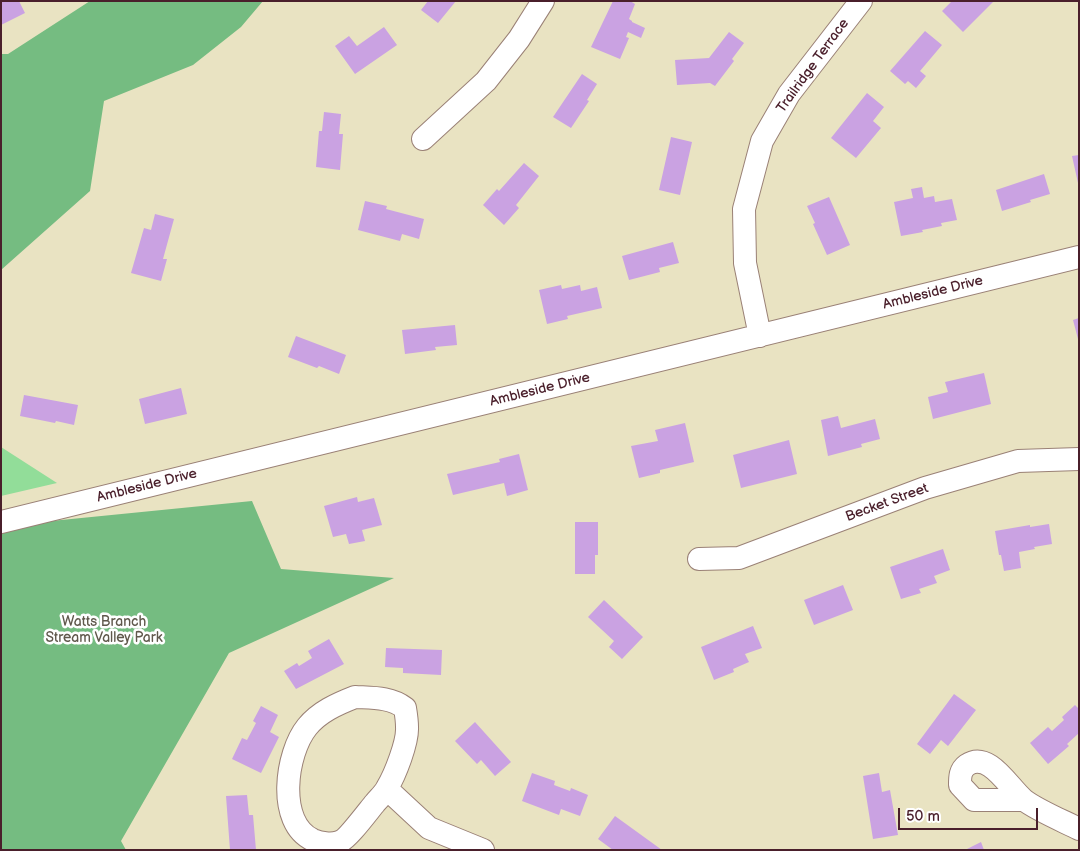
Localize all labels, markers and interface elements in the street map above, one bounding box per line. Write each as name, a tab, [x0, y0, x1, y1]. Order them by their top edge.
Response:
street label: Trailridge Terrace	[773, 16, 853, 116]
street label: Ambleside Drive	[881, 272, 985, 314]
street label: Ambleside Drive	[488, 369, 592, 411]
street label: Ambleside Drive	[95, 465, 199, 507]
street label: Becket Street	[843, 480, 931, 526]
park label: Watts Branch Stream Valley Park	[45, 614, 163, 646]
scale bar	[900, 798, 1040, 830]
text: 50 m	[906, 807, 940, 826]

